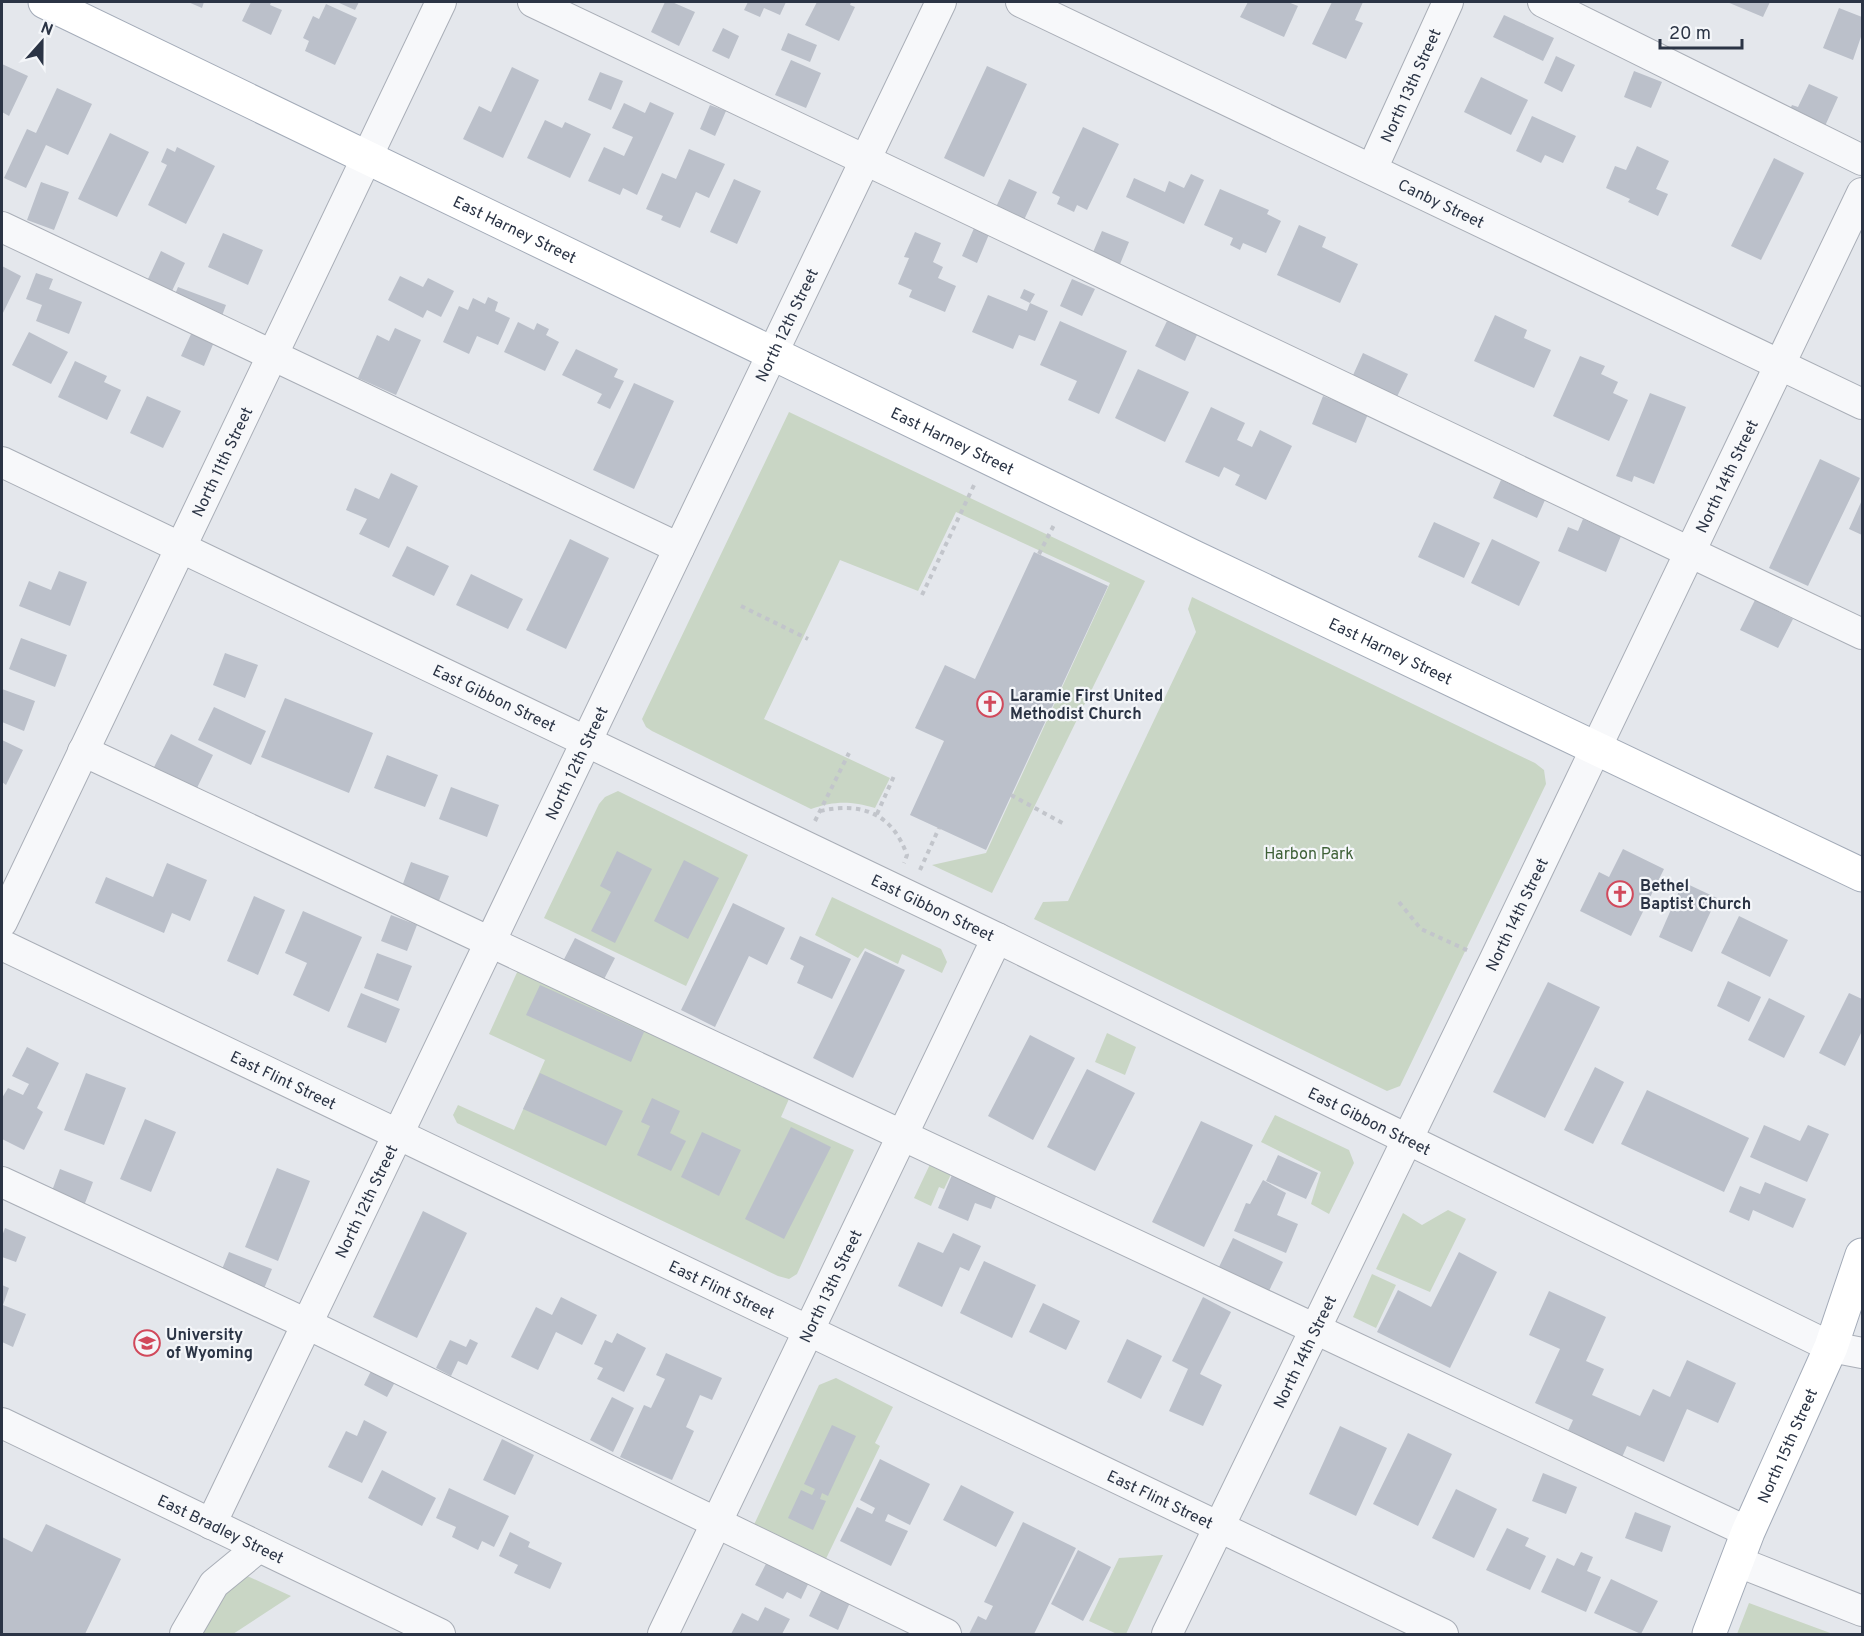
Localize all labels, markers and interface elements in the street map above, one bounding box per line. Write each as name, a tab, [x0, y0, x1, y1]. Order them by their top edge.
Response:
north arrow	[12, 12, 72, 72]
scale bar	[1660, 12, 1742, 50]
text: N	[38, 18, 56, 41]
text: 20 m	[1669, 23, 1711, 46]
street label: North 13th Street	[1377, 26, 1447, 146]
street label: Canby Street	[1394, 176, 1487, 234]
street label: East Harney Street	[449, 193, 579, 269]
street label: North 12th Street	[752, 266, 824, 386]
street label: North 11th Street	[189, 404, 258, 521]
street label: East Harney Street	[887, 404, 1017, 480]
street label: North 14th Street	[1692, 417, 1764, 537]
street label: East Harney Street	[1325, 615, 1455, 690]
street label: East Gibbon Street	[429, 661, 559, 737]
place label: Laramie First United Methodist Church	[1010, 687, 1163, 725]
church icon: Laramie First United Methodist Church	[975, 689, 1005, 719]
street label: North 12th Street	[542, 704, 614, 824]
park label: Harbon Park	[1264, 845, 1354, 865]
street label: North 14th Street	[1482, 855, 1554, 975]
street label: East Gibbon Street	[867, 871, 997, 947]
place label: Bethel Baptist Church	[1640, 877, 1751, 915]
church icon: Bethel Baptist Church	[1605, 879, 1635, 909]
street label: East Flint Street	[226, 1048, 339, 1115]
street label: East Gibbon Street	[1304, 1084, 1433, 1161]
street label: North 12th Street	[332, 1142, 403, 1262]
street label: North 13th Street	[796, 1227, 867, 1347]
street label: East Flint Street	[665, 1257, 777, 1325]
street label: North 14th Street	[1270, 1293, 1342, 1412]
place label: University of Wyoming	[166, 1326, 253, 1364]
school or university icon: University of Wyoming	[132, 1328, 162, 1358]
street label: North 15th Street	[1754, 1386, 1823, 1507]
street label: East Flint Street	[1103, 1467, 1216, 1535]
street label: East Bradley Street	[154, 1491, 287, 1569]

